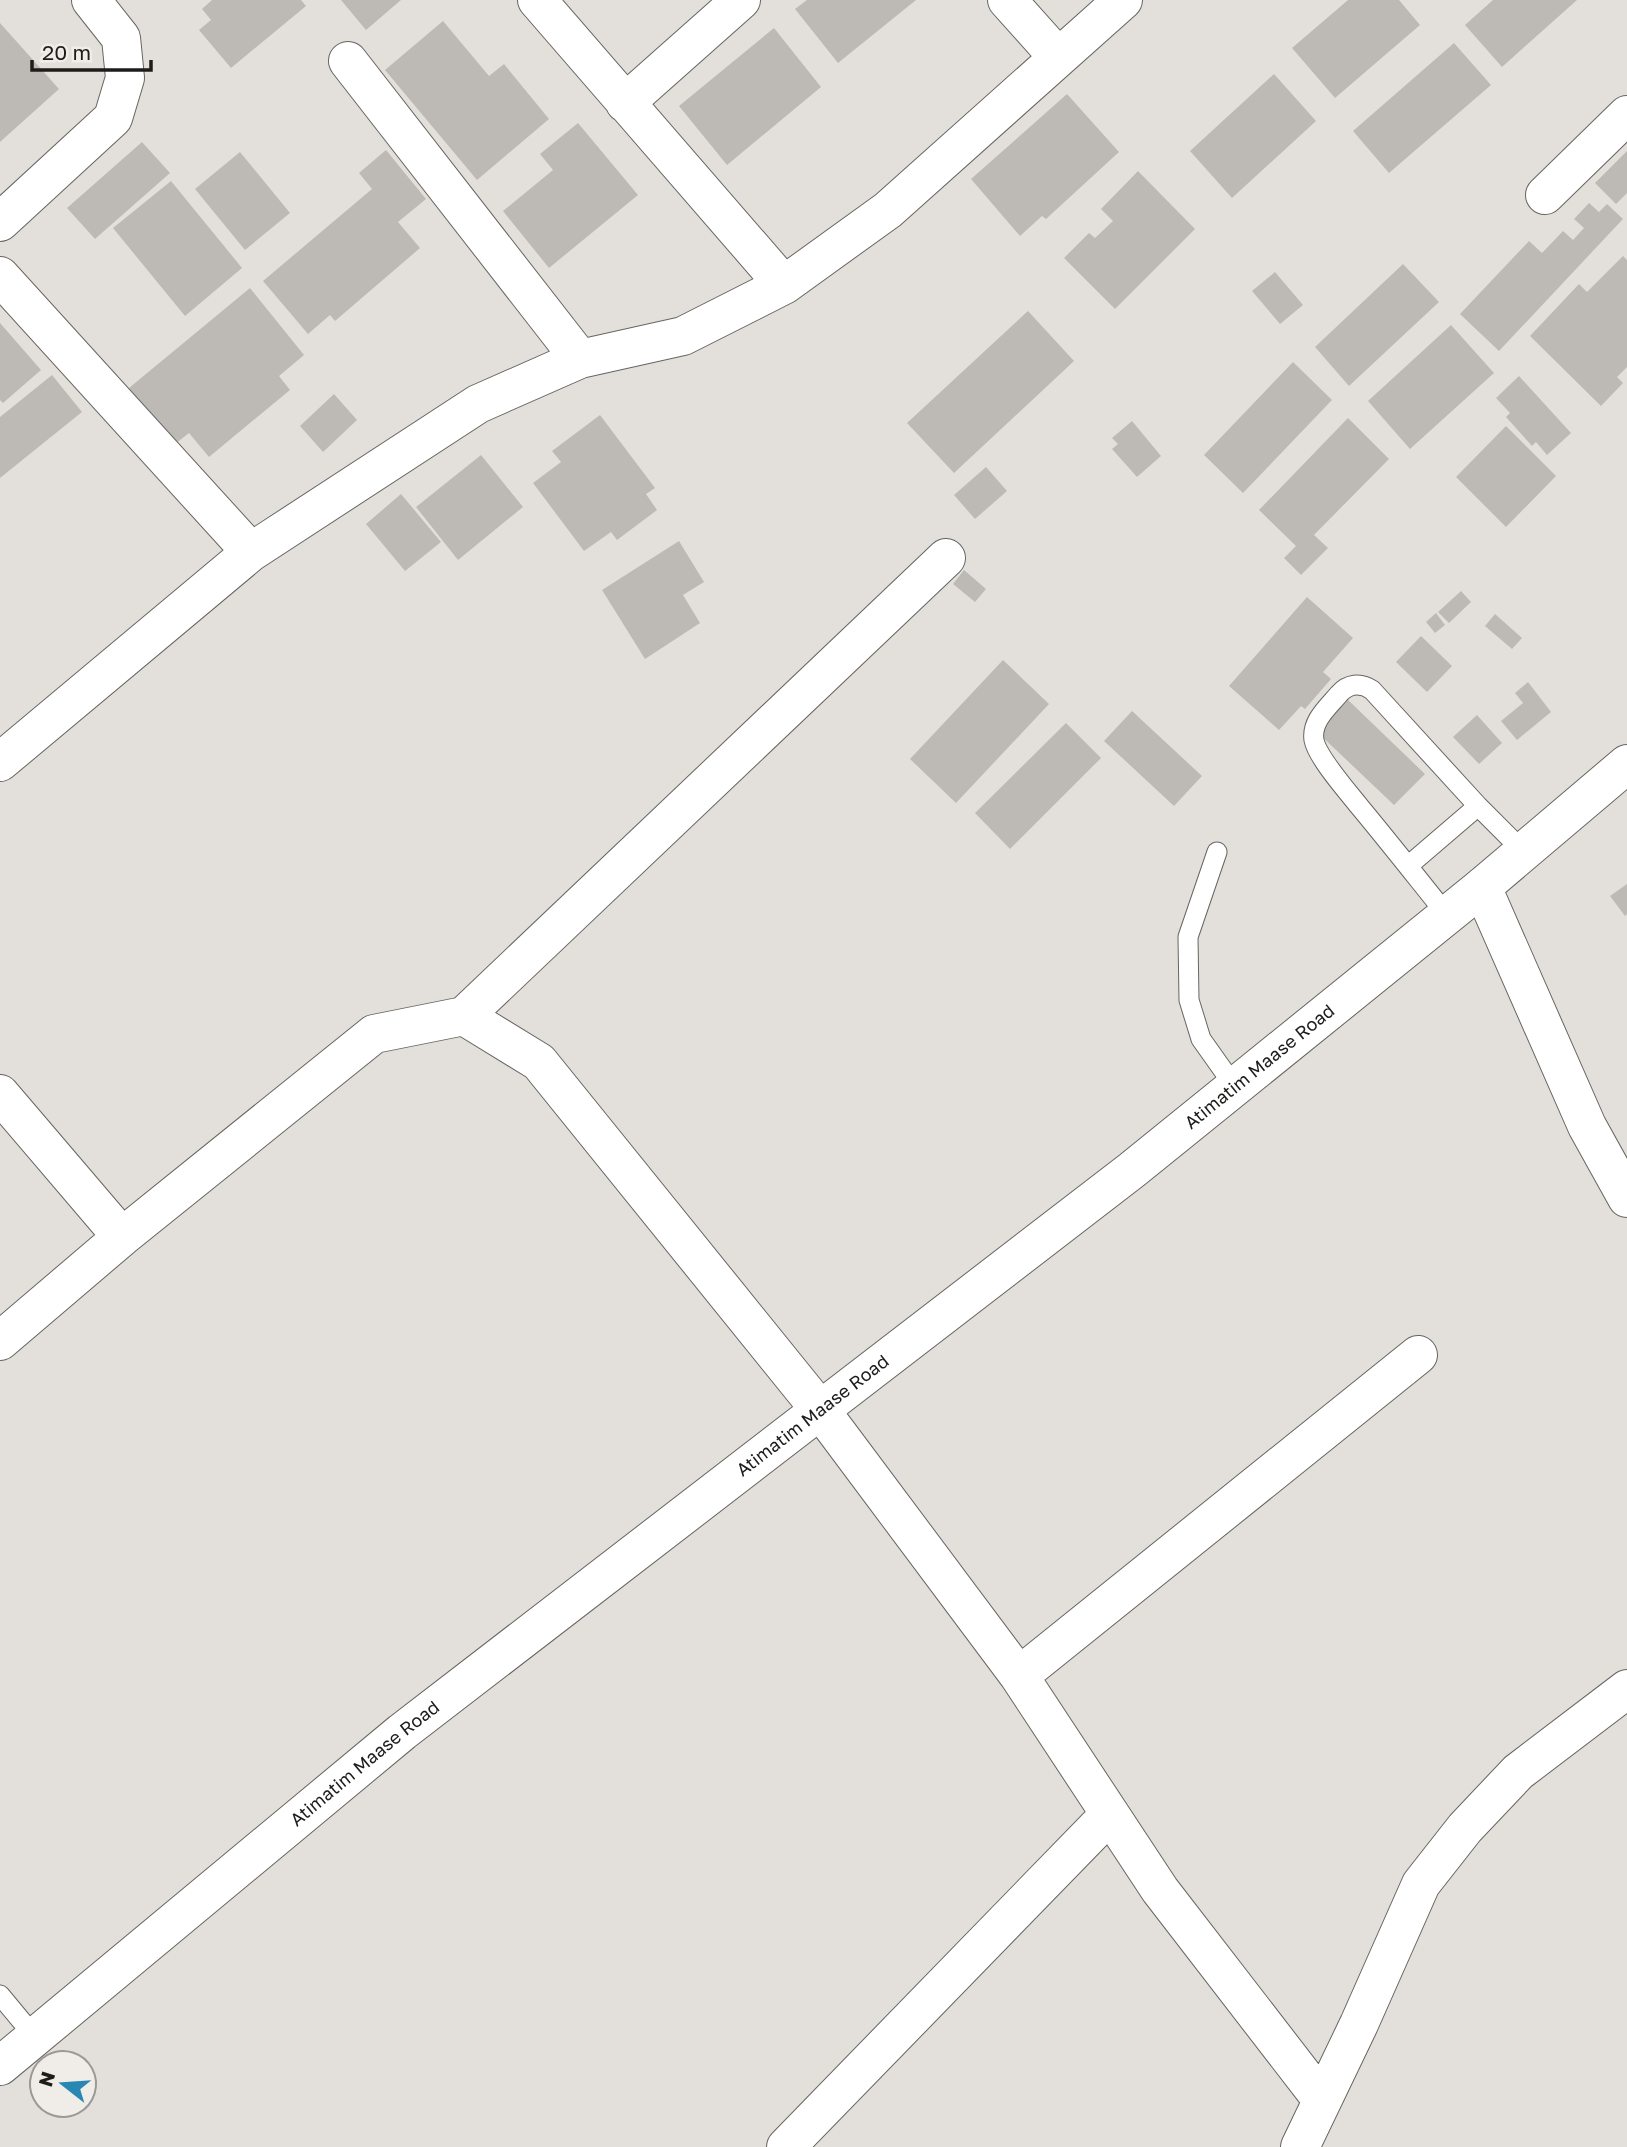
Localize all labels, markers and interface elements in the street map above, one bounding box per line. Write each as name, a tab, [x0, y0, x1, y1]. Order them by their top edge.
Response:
scale bar	[32, 28, 150, 72]
text: 20 m	[42, 39, 91, 65]
street label: Atimatim Maase Road	[1180, 999, 1338, 1133]
street label: Atimatim Maase Road	[732, 1349, 893, 1481]
street label: Atimatim Maase Road	[285, 1695, 443, 1830]
north arrow	[28, 2049, 98, 2119]
text: N	[33, 2069, 59, 2089]

